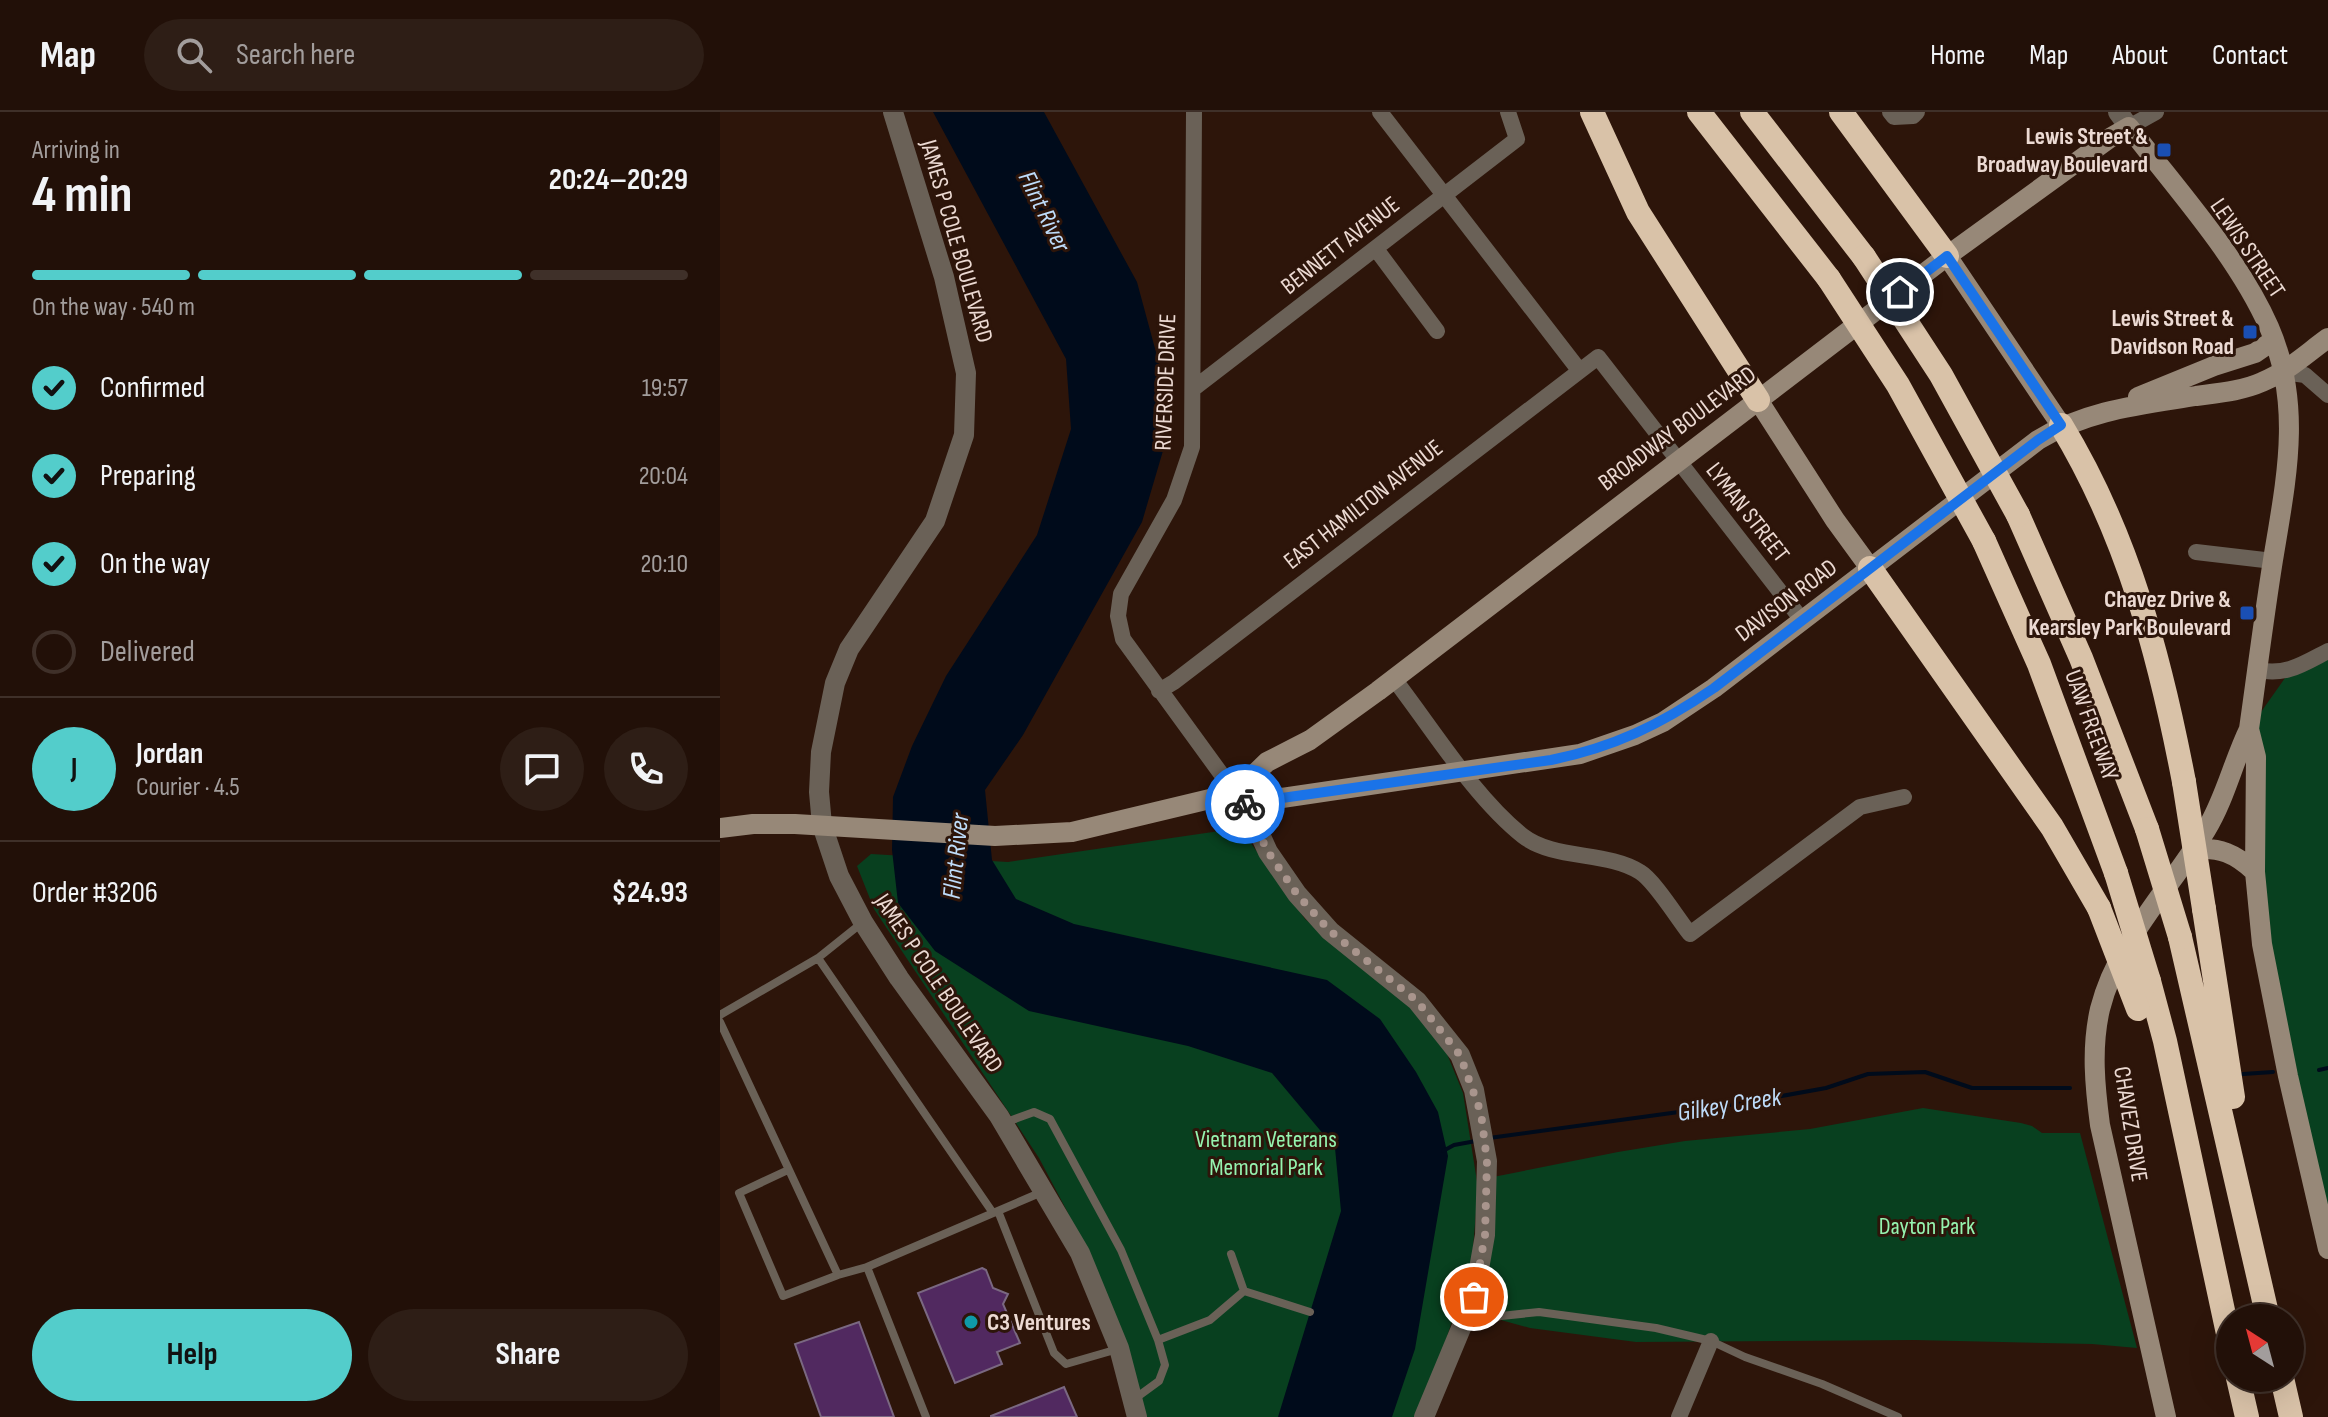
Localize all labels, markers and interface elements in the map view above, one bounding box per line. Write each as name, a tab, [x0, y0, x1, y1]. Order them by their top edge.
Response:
search box	[144, 19, 704, 91]
text: Map	[40, 33, 96, 78]
icon: search	[172, 33, 216, 77]
text: Search here	[236, 37, 355, 73]
text: Home	[1930, 39, 1985, 72]
text: Map	[2029, 39, 2068, 72]
text: About	[2112, 39, 2168, 72]
text: Contact	[2212, 39, 2288, 72]
place label: Lewis Street & Broadway Boulevard	[1977, 122, 2148, 179]
text: Arriving in	[32, 135, 120, 166]
street label: JAMES P COLE BOULEVARD	[913, 135, 999, 346]
marker: Lewis Street & Broadway Boulevard	[2155, 141, 2173, 159]
text: 20:24–20:29	[549, 162, 688, 198]
text: 4 min	[32, 164, 132, 227]
water label: Flint River	[1011, 166, 1077, 259]
street label: BENNETT AVENUE	[1275, 190, 1405, 301]
street label: LEWIS STREET	[2204, 193, 2292, 304]
pin	[1866, 258, 1934, 326]
icon: home	[1878, 270, 1922, 314]
text: On the way · 540 m	[32, 292, 195, 323]
place label: Lewis Street & Davidson Road	[2110, 304, 2234, 361]
street label: RIVERSIDE DRIVE	[1149, 313, 1182, 451]
marker: Lewis Street & Davidson Road	[2241, 323, 2259, 341]
street label: BROADWAY BOULEVARD	[1593, 360, 1762, 497]
icon: check	[32, 366, 76, 410]
text: Confirmed	[100, 370, 205, 406]
text: 19:57	[642, 373, 688, 404]
street label: EAST HAMILTON AVENUE	[1278, 433, 1449, 576]
icon: check	[32, 454, 76, 498]
street label: LYMAN STREET	[1700, 457, 1796, 568]
text: Preparing	[100, 458, 196, 494]
text: 20:04	[639, 461, 688, 492]
icon: check	[32, 542, 76, 586]
text: On the way	[100, 546, 210, 582]
text: 20:10	[640, 549, 688, 580]
street label: DAVISON ROAD	[1730, 553, 1843, 648]
place label: Chavez Drive & Kearsley Park Boulevard	[2028, 585, 2231, 642]
marker: Chavez Drive & Kearsley Park Boulevard	[2238, 604, 2256, 622]
text: Delivered	[100, 634, 195, 670]
street label: UAW FREEWAY	[2058, 666, 2125, 784]
button: chat	[500, 727, 584, 811]
button: phone	[604, 727, 688, 811]
text: Jordan	[136, 736, 203, 772]
text: J	[71, 751, 77, 787]
courier	[1205, 764, 1285, 844]
text: Courier · 4.5	[136, 772, 240, 803]
icon: bike	[1223, 782, 1267, 826]
water label: Flint River	[937, 810, 977, 901]
text: Order #3206	[32, 875, 158, 911]
text: $24.93	[612, 875, 688, 911]
street label: JAMES P COLE BOULEVARD	[867, 887, 1009, 1078]
street label: CHAVEZ DRIVE	[2107, 1064, 2154, 1184]
water label: Gilkey Creek	[1675, 1082, 1785, 1129]
park label: Vietnam Veterans Memorial Park	[1195, 1125, 1337, 1182]
park label: Dayton Park	[1879, 1212, 1975, 1241]
pin	[1440, 1263, 1508, 1331]
icon: bag	[1452, 1275, 1496, 1319]
north arrow	[2216, 1304, 2304, 1392]
map controls	[2216, 1304, 2304, 1392]
place label: C3 Ventures	[987, 1308, 1091, 1337]
button: Help	[32, 1309, 352, 1401]
button: Share	[368, 1309, 688, 1401]
marker: C3 Ventures	[962, 1313, 980, 1331]

